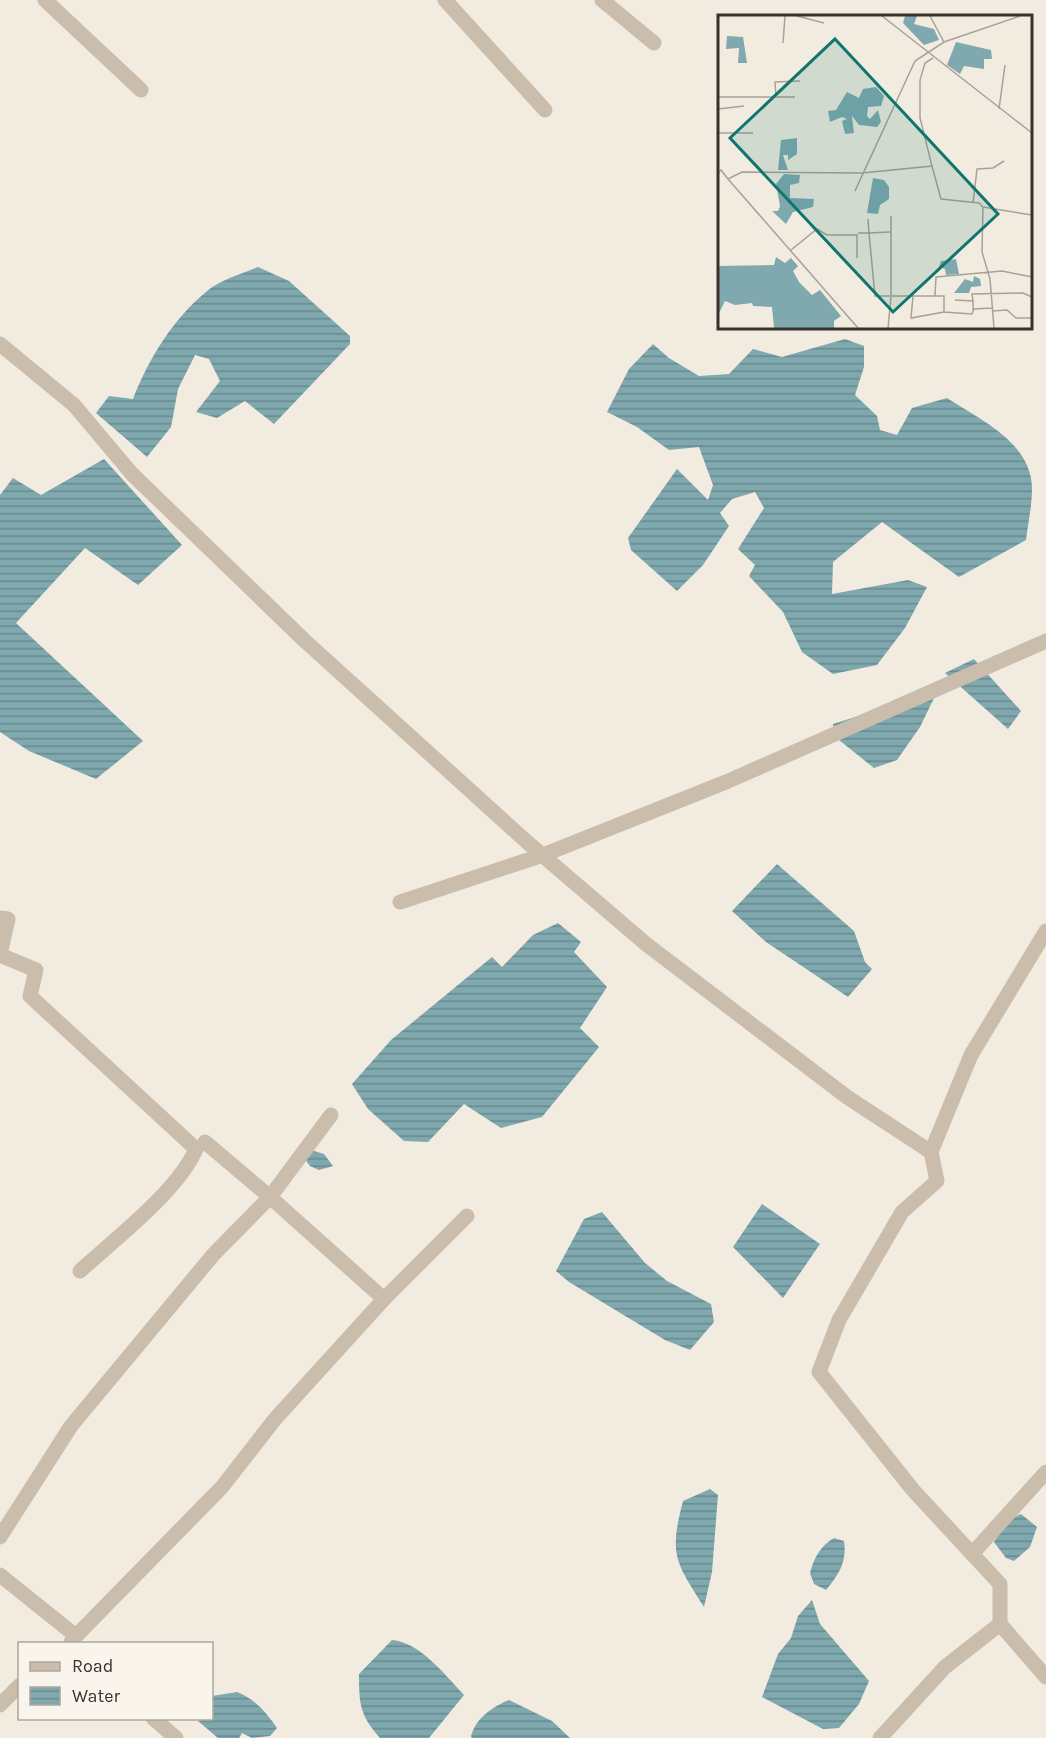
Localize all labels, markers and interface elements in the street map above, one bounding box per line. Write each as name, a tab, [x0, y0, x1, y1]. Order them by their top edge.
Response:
inset map	[718, 15, 1031, 328]
legend	[18, 1642, 213, 1720]
text: Road	[72, 1655, 113, 1677]
text: Water	[72, 1685, 120, 1707]

